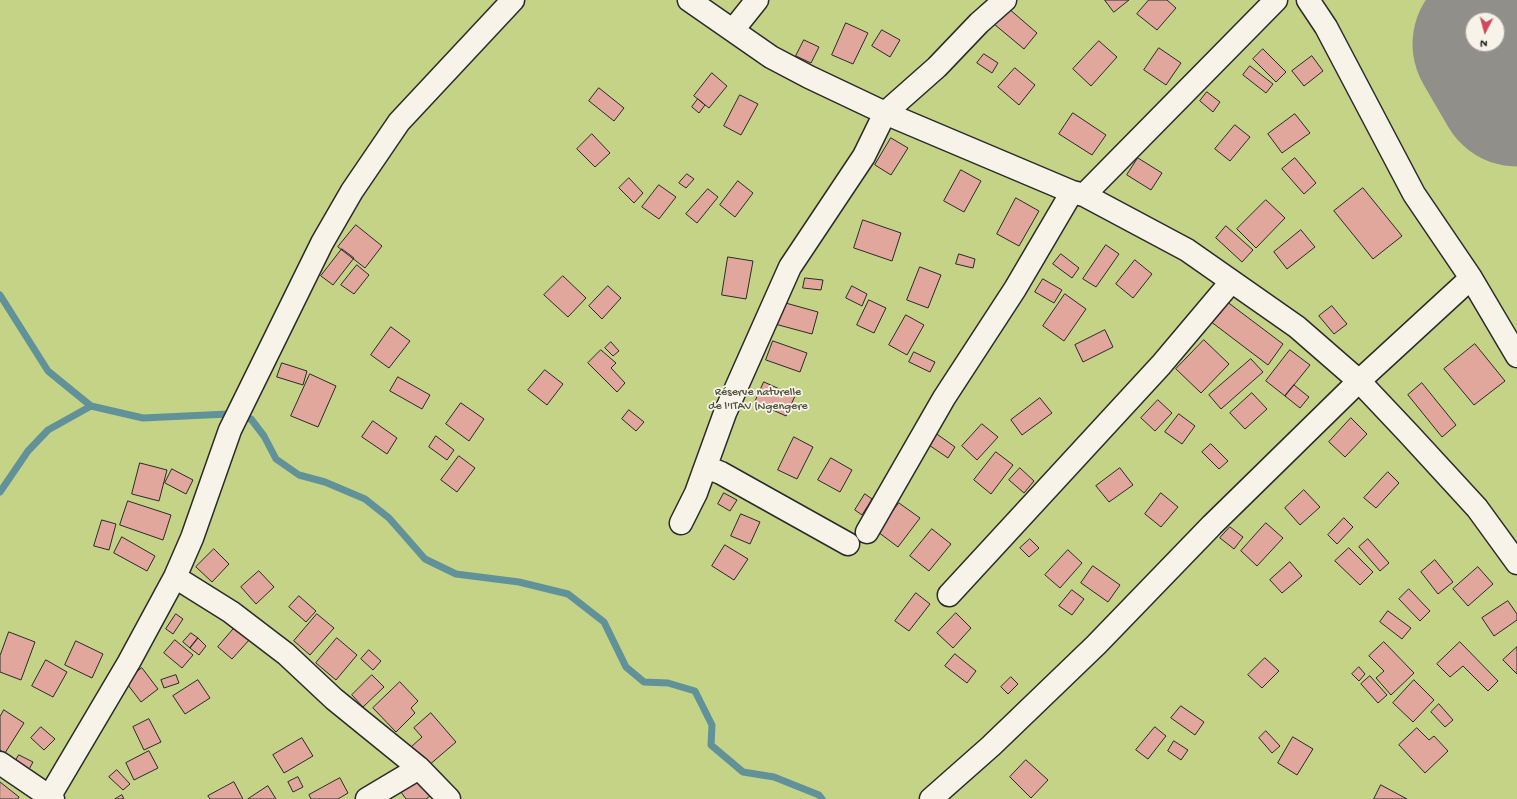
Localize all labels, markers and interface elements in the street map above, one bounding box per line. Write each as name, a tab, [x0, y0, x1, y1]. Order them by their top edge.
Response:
north arrow	[1465, 12, 1505, 52]
text: N	[1480, 37, 1488, 49]
park label: Réserve naturelle de l'ITAV (Ngengere	[708, 386, 808, 414]

